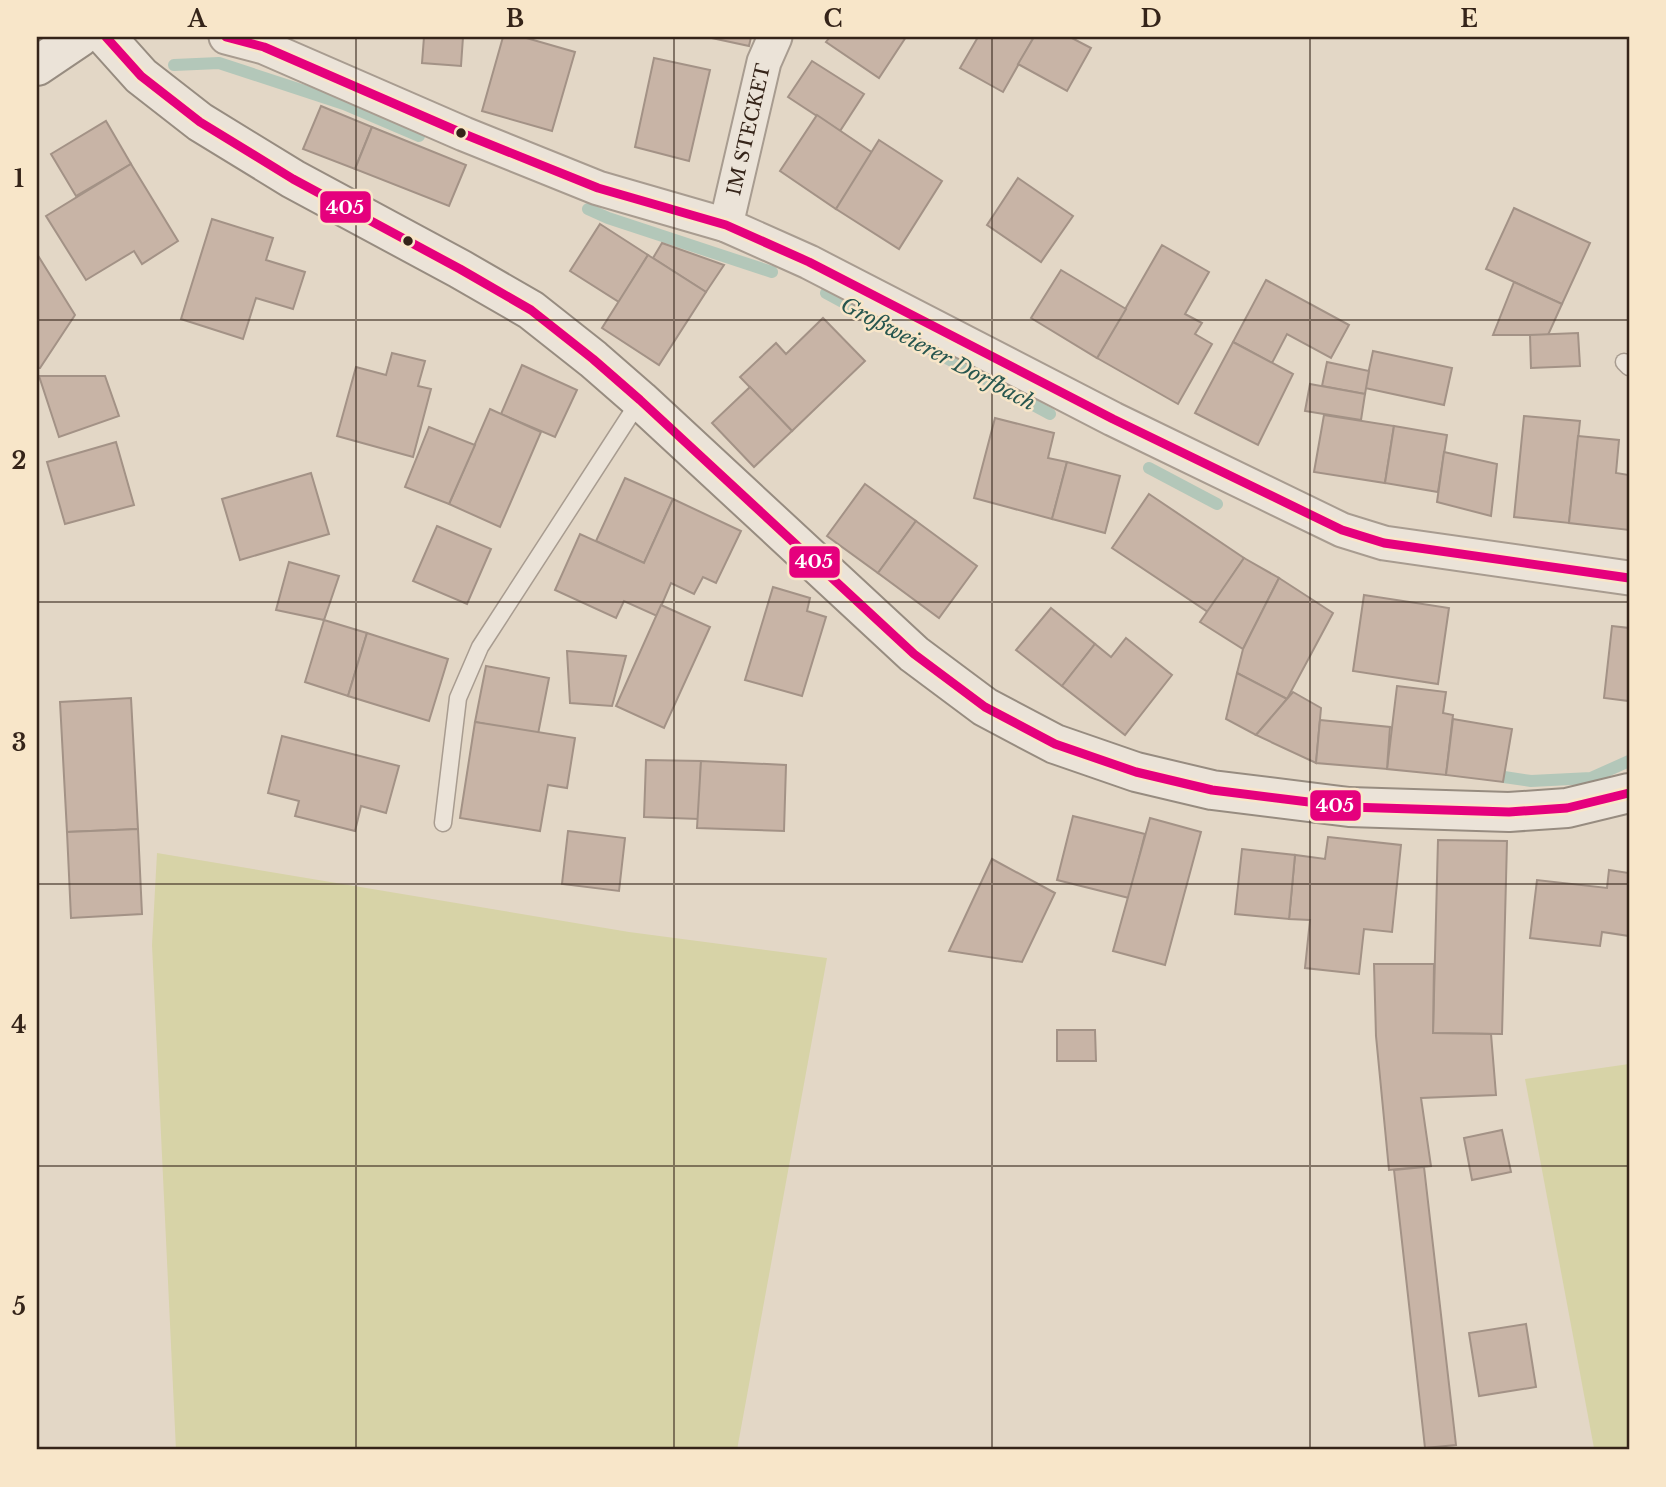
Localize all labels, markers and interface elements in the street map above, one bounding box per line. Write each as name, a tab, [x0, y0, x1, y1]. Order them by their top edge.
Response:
text: A	[187, 5, 208, 33]
text: B	[506, 5, 524, 33]
text: C	[824, 5, 842, 33]
text: D	[1140, 5, 1162, 33]
text: E	[1460, 5, 1478, 33]
street label: IM STECKET	[722, 62, 775, 198]
unlabelled marker	[454, 126, 468, 140]
text: 1	[14, 165, 24, 193]
line badge: 405	[319, 190, 372, 224]
text: 405	[326, 196, 364, 219]
unlabelled marker	[401, 234, 415, 248]
water label: Großweierer Dorfbach	[836, 292, 1040, 416]
text: 2	[12, 447, 26, 475]
line badge: 405	[788, 545, 841, 579]
text: 405	[795, 550, 833, 573]
text: 3	[12, 729, 26, 757]
line badge: 405	[1309, 789, 1362, 822]
text: 405	[1316, 794, 1354, 817]
text: 4	[11, 1011, 27, 1039]
text: 5	[12, 1293, 26, 1321]

